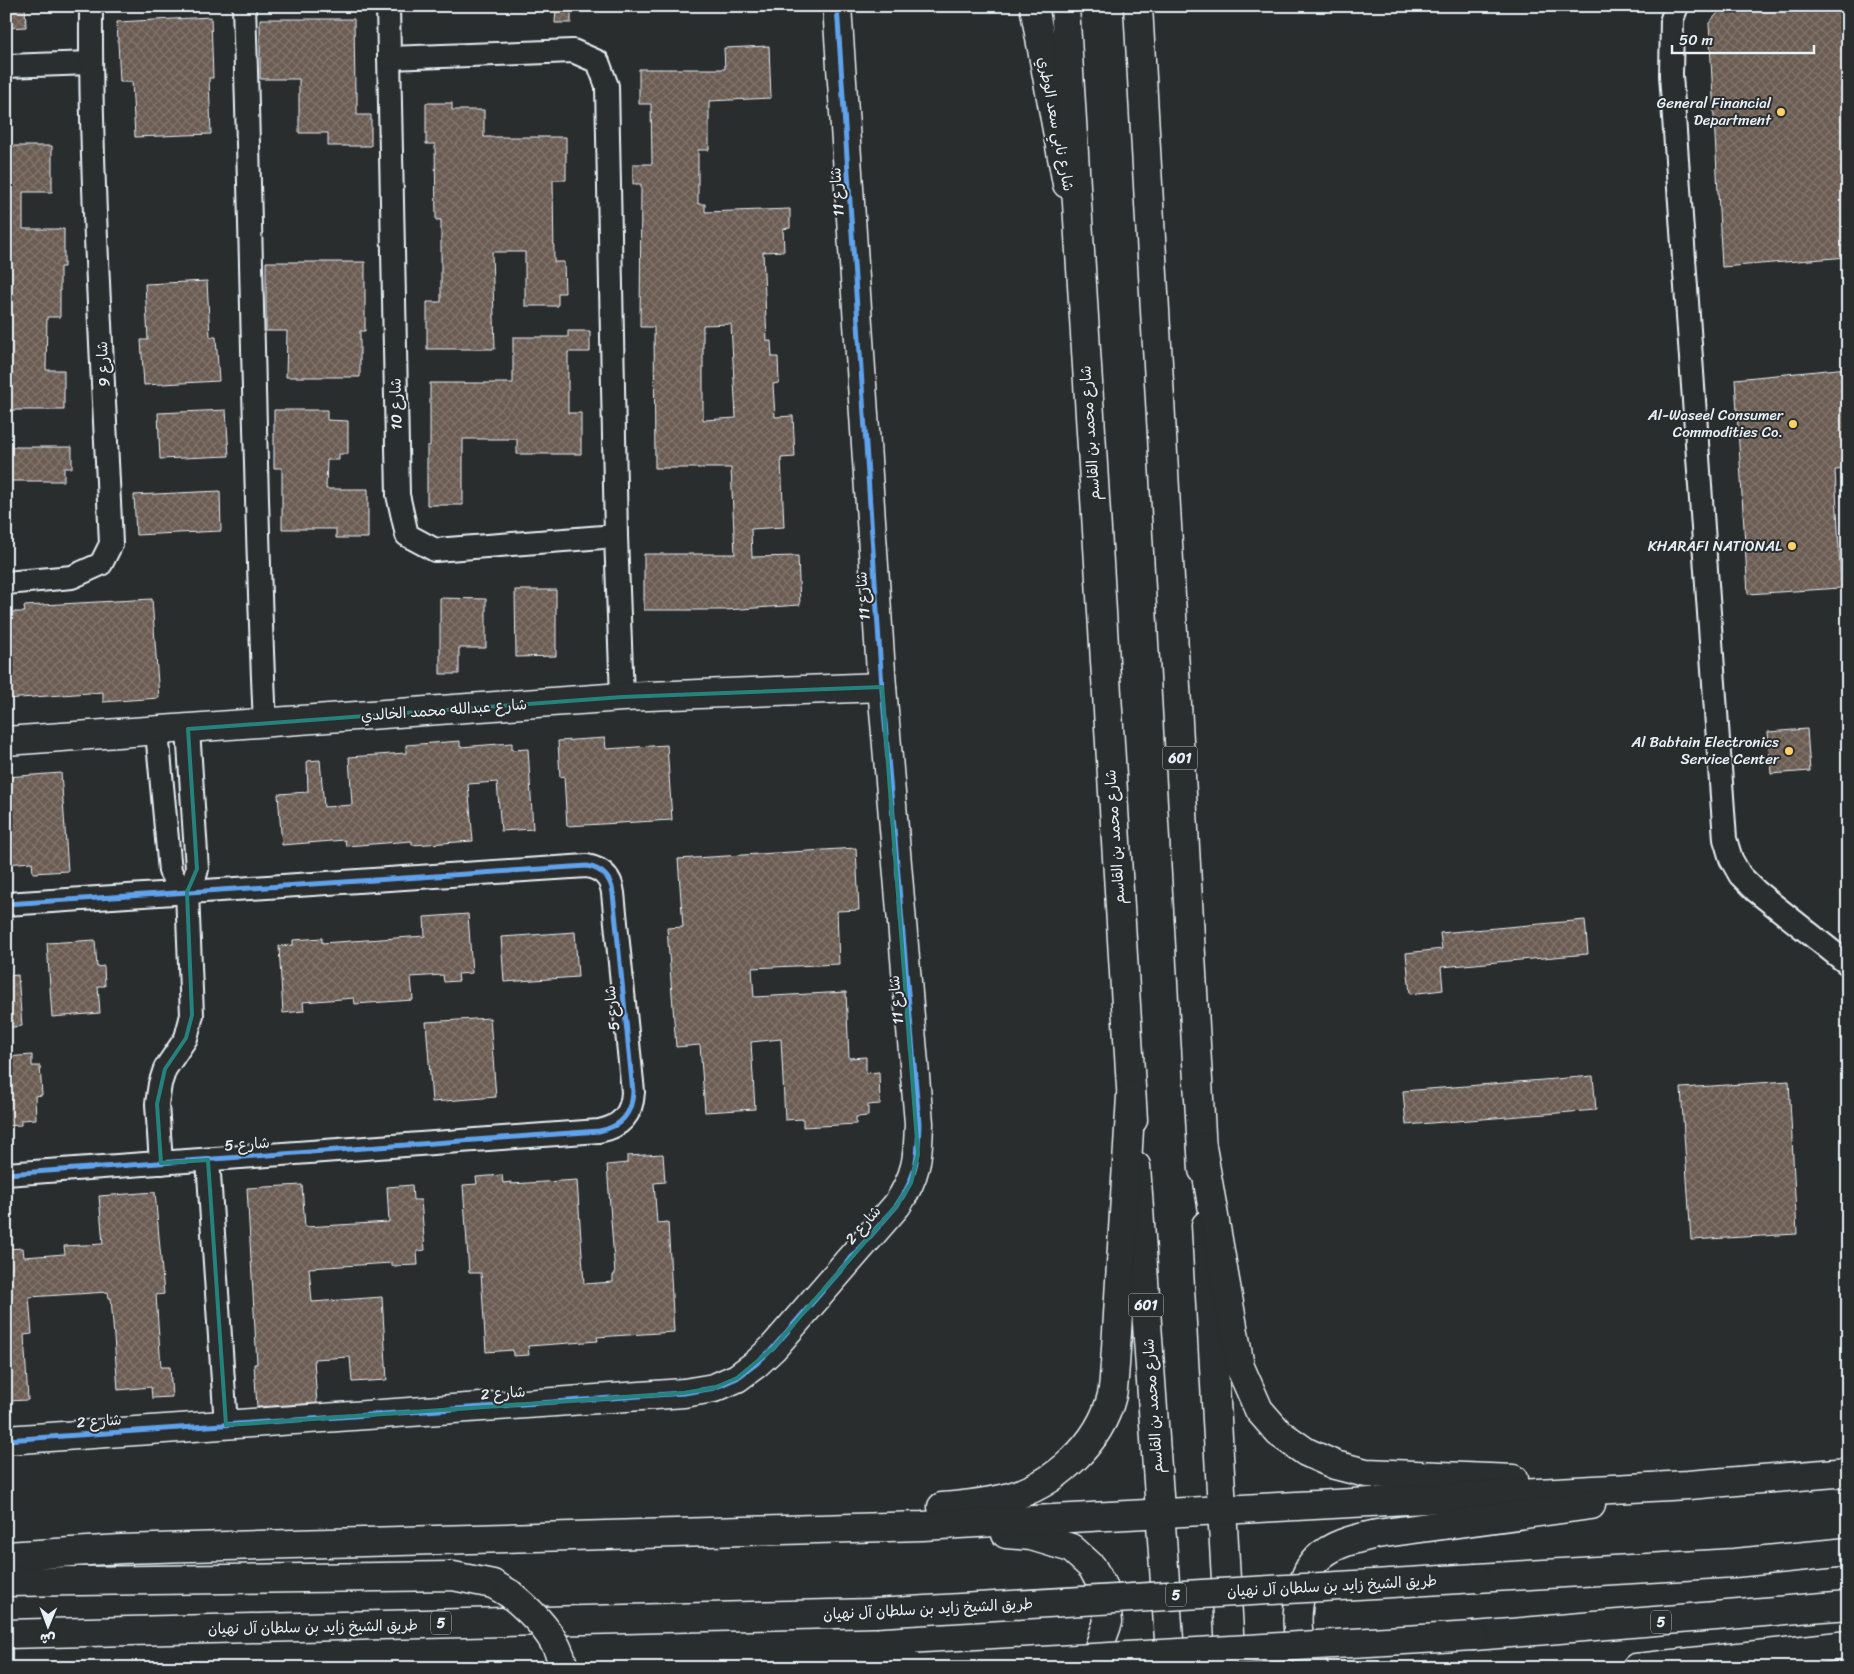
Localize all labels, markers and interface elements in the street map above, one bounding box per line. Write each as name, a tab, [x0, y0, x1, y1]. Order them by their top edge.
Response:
scale bar	[1672, 22, 1814, 54]
text: 50 m	[1679, 27, 1714, 53]
street label: شارع نابي سعد الوطري	[1030, 55, 1082, 193]
place label: General Financial Department	[1657, 90, 1772, 133]
marker: General Financial Department	[1775, 106, 1787, 118]
street label: شارع 11	[822, 167, 852, 217]
street label: شارع 9	[89, 341, 117, 387]
street label: شارع محمد بن القاسم	[1072, 365, 1108, 501]
street label: شارع 10	[383, 378, 409, 430]
place label: Al-Waseel Consumer Commodities Co.	[1647, 402, 1784, 445]
marker: Al-Waseel Consumer Commodities Co.	[1787, 418, 1799, 430]
place label: KHARAFI NATIONAL	[1648, 533, 1782, 559]
marker: KHARAFI NATIONAL	[1786, 540, 1798, 552]
street label: شارع 11	[848, 571, 878, 621]
street label: شارع عبدالله محمد الخالدي	[360, 691, 528, 729]
place label: Al Babtain Electronics Service Center	[1630, 729, 1780, 772]
marker: Al Babtain Electronics Service Center	[1783, 745, 1795, 757]
road number: 601	[1162, 746, 1198, 770]
street label: شارع محمد بن القاسم	[1097, 769, 1133, 905]
street label: شارع 11	[881, 974, 911, 1026]
street label: شارع 5	[597, 984, 627, 1032]
street label: شارع 5	[223, 1129, 271, 1159]
street label: شارع 2	[838, 1199, 888, 1251]
road number: 601	[1128, 1294, 1164, 1316]
street label: شارع محمد بن القاسم	[1135, 1338, 1171, 1474]
street label: شارع 2	[480, 1378, 526, 1408]
street label: شارع 2	[76, 1406, 122, 1436]
street label: طريق الشيخ زايد بن سلطان آل نهيان	[1226, 1568, 1438, 1604]
road number: 5	[1166, 1584, 1186, 1606]
street label: طريق الشيخ زايد بن سلطان آل نهيان	[822, 1591, 1034, 1627]
north arrow	[22, 1602, 72, 1652]
road number: 5	[1651, 1610, 1671, 1634]
street label: طريق الشيخ زايد بن سلطان آل نهيان	[208, 1612, 418, 1642]
road number: 5	[431, 1612, 451, 1635]
text: ش	[40, 1626, 56, 1651]

